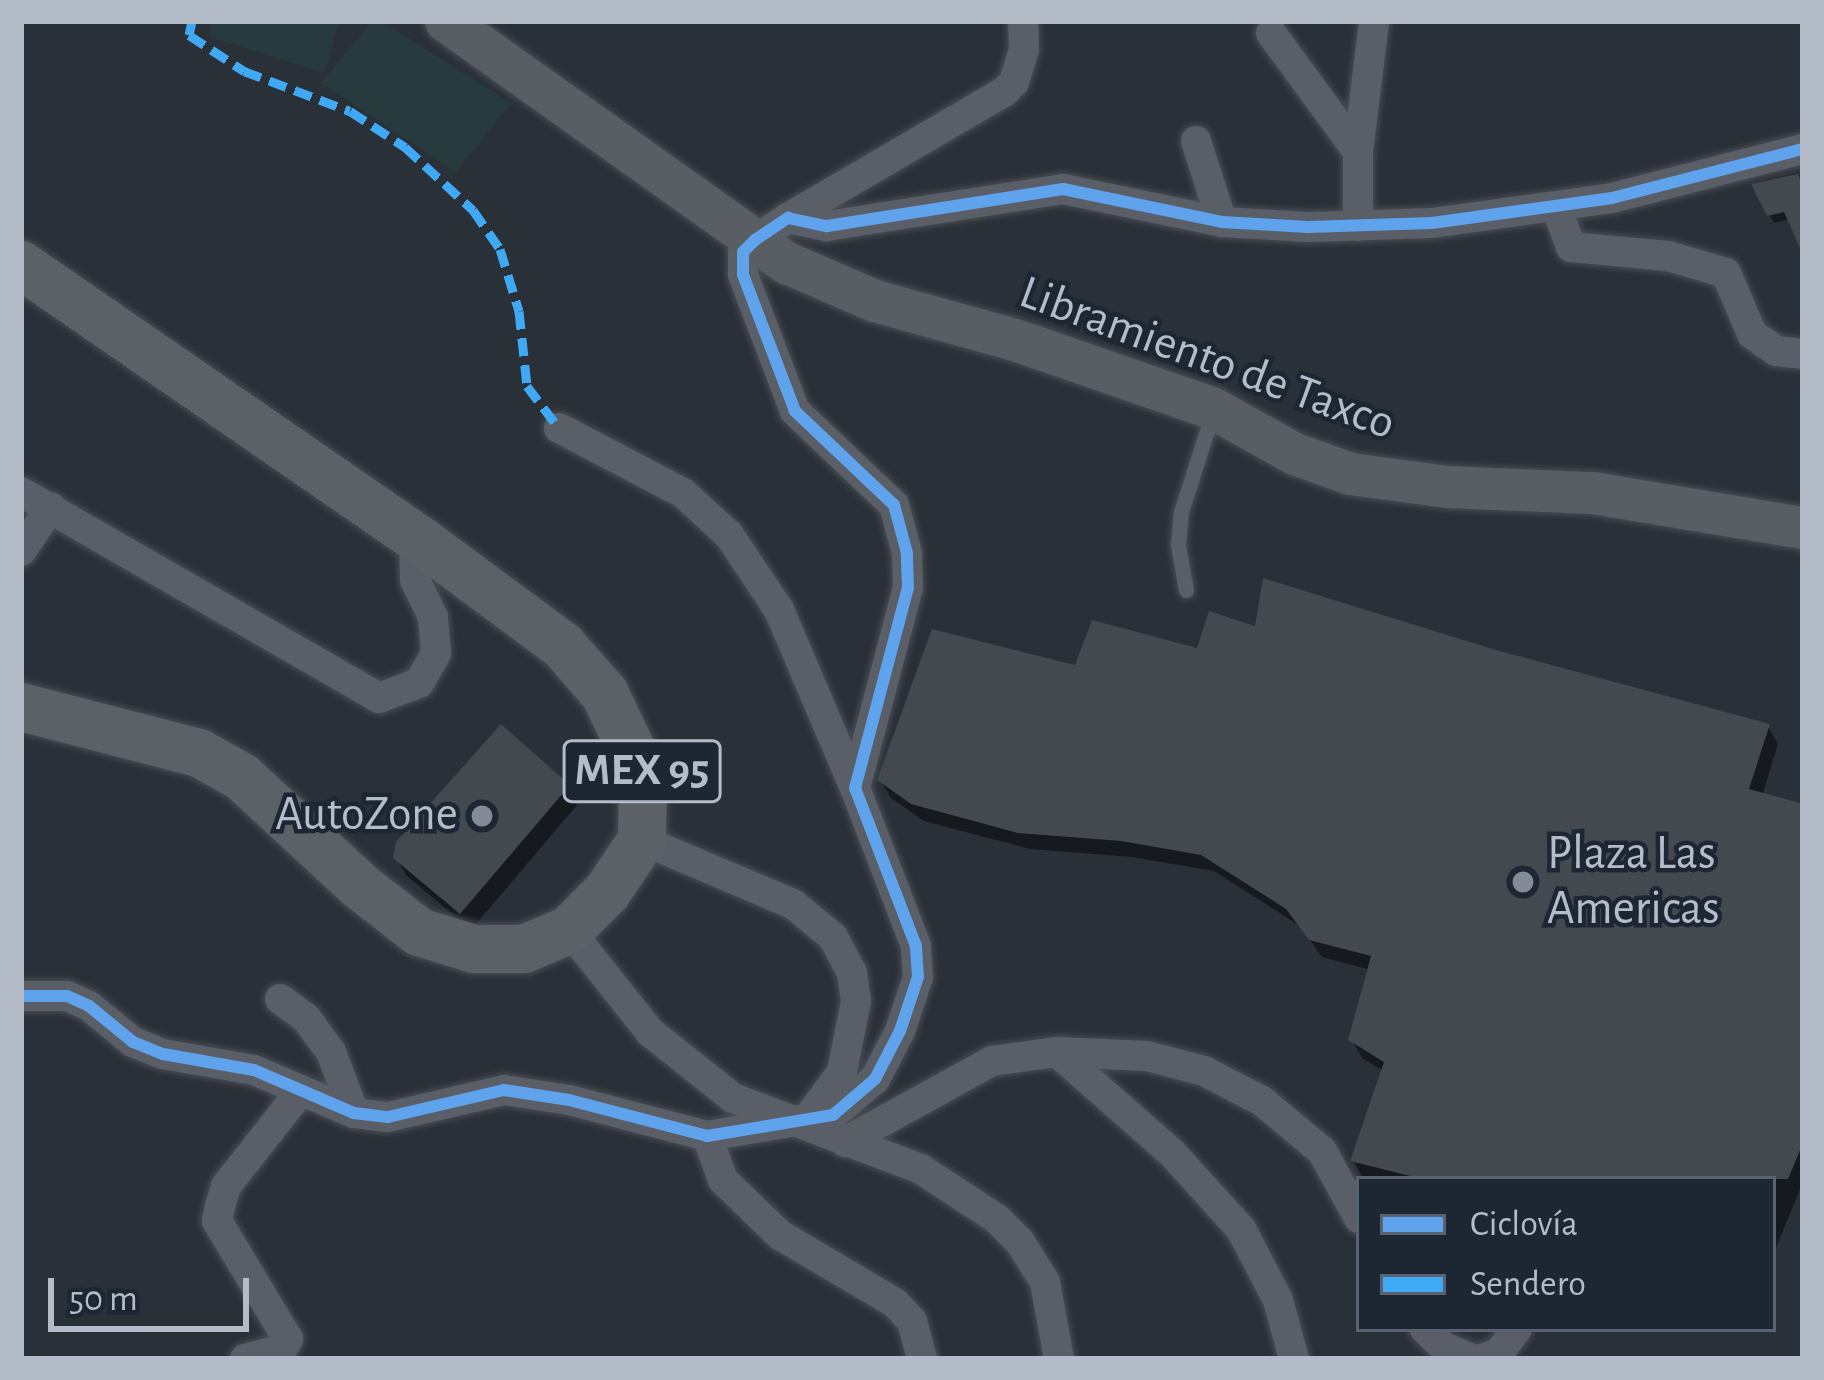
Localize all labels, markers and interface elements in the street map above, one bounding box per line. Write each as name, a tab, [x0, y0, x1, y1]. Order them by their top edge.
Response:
street label: Libramiento de Taxco	[1011, 264, 1403, 454]
road number: MEX 95	[561, 732, 723, 810]
place label: AutoZone	[275, 787, 458, 845]
marker: AutoZone	[469, 803, 495, 829]
place label: Plaza Las Americas	[1547, 825, 1720, 938]
marker: Plaza Las Americas	[1510, 869, 1536, 895]
legend	[1356, 1176, 1776, 1332]
text: Ciclovía	[1470, 1206, 1578, 1242]
scale bar	[54, 1254, 255, 1328]
text: Sendero	[1470, 1266, 1586, 1302]
text: 50 m	[69, 1281, 138, 1317]

